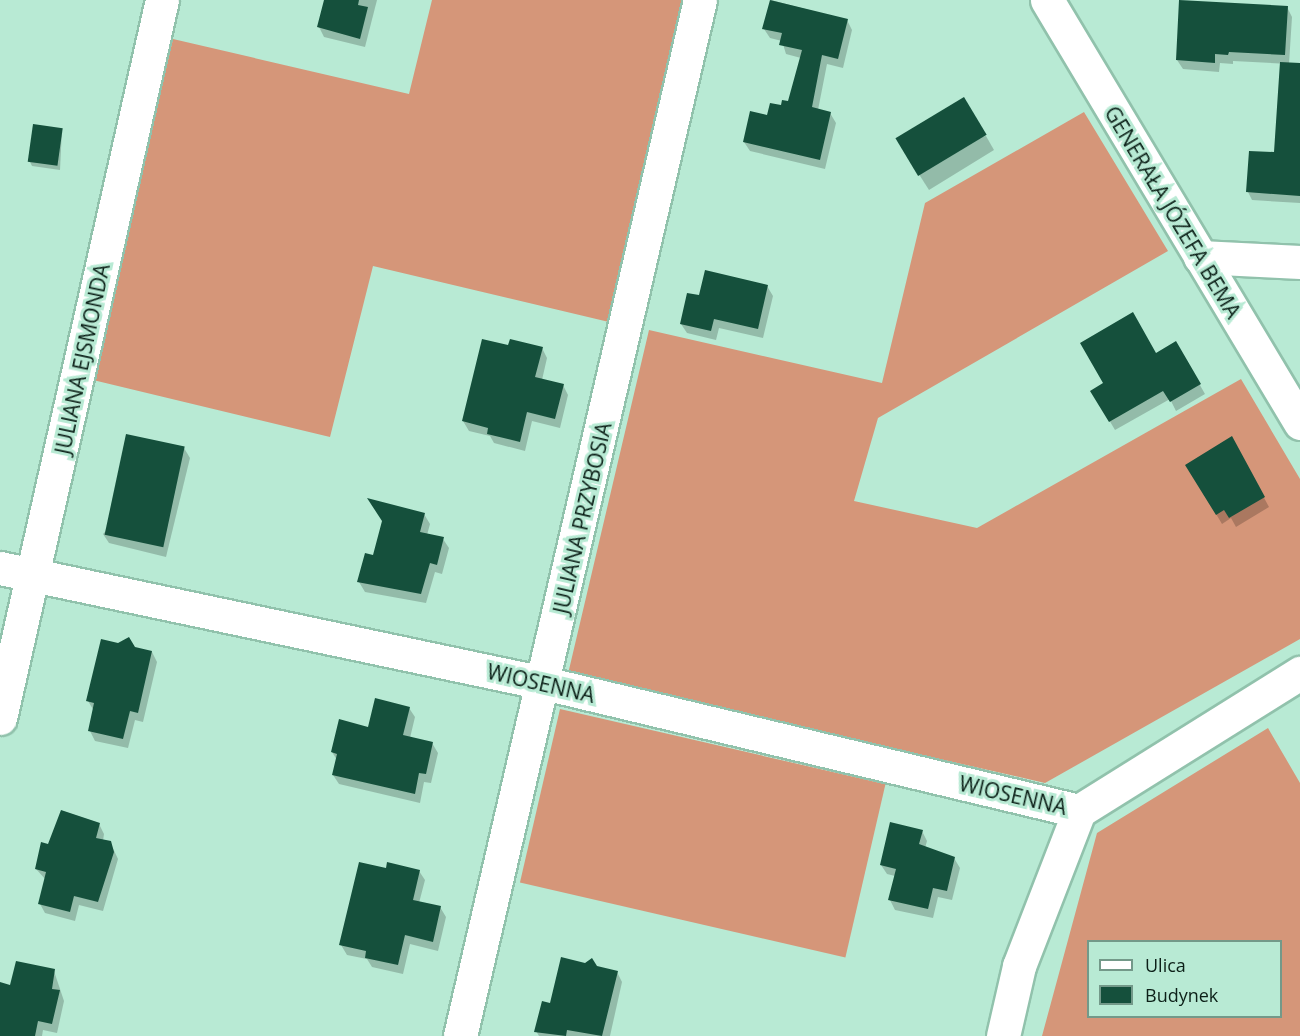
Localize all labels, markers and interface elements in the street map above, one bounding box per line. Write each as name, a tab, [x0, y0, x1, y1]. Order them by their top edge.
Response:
street label: GENERAŁA JÓZEFA BEMA	[1100, 101, 1246, 323]
street label: JULIANA EJSMONDA	[50, 262, 114, 456]
street label: JULIANA PRZYBOSIA	[548, 420, 616, 616]
street label: WIOSENNA	[485, 658, 597, 708]
street label: WIOSENNA	[957, 770, 1069, 820]
legend	[1087, 940, 1282, 1018]
text: Ulica	[1145, 953, 1186, 977]
text: Budynek	[1145, 983, 1218, 1007]

